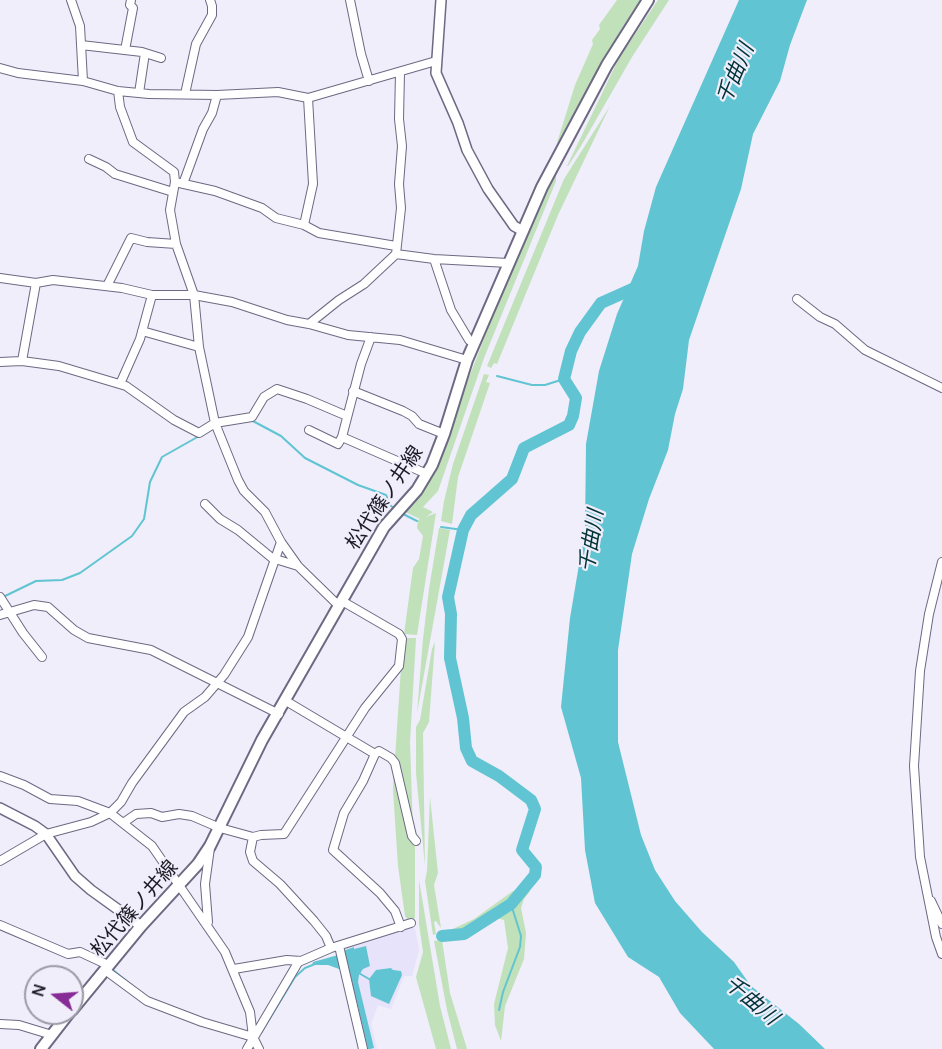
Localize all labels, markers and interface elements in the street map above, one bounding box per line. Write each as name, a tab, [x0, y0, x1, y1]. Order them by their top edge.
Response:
water label: 千曲川	[712, 40, 760, 108]
street label: 松代篠ノ井線	[342, 442, 428, 554]
water label: 千曲川	[575, 508, 609, 574]
street label: 松代篠ノ井線	[87, 856, 183, 962]
north arrow	[24, 965, 84, 1025]
water label: 千曲川	[719, 971, 783, 1031]
text: N	[26, 982, 51, 999]

